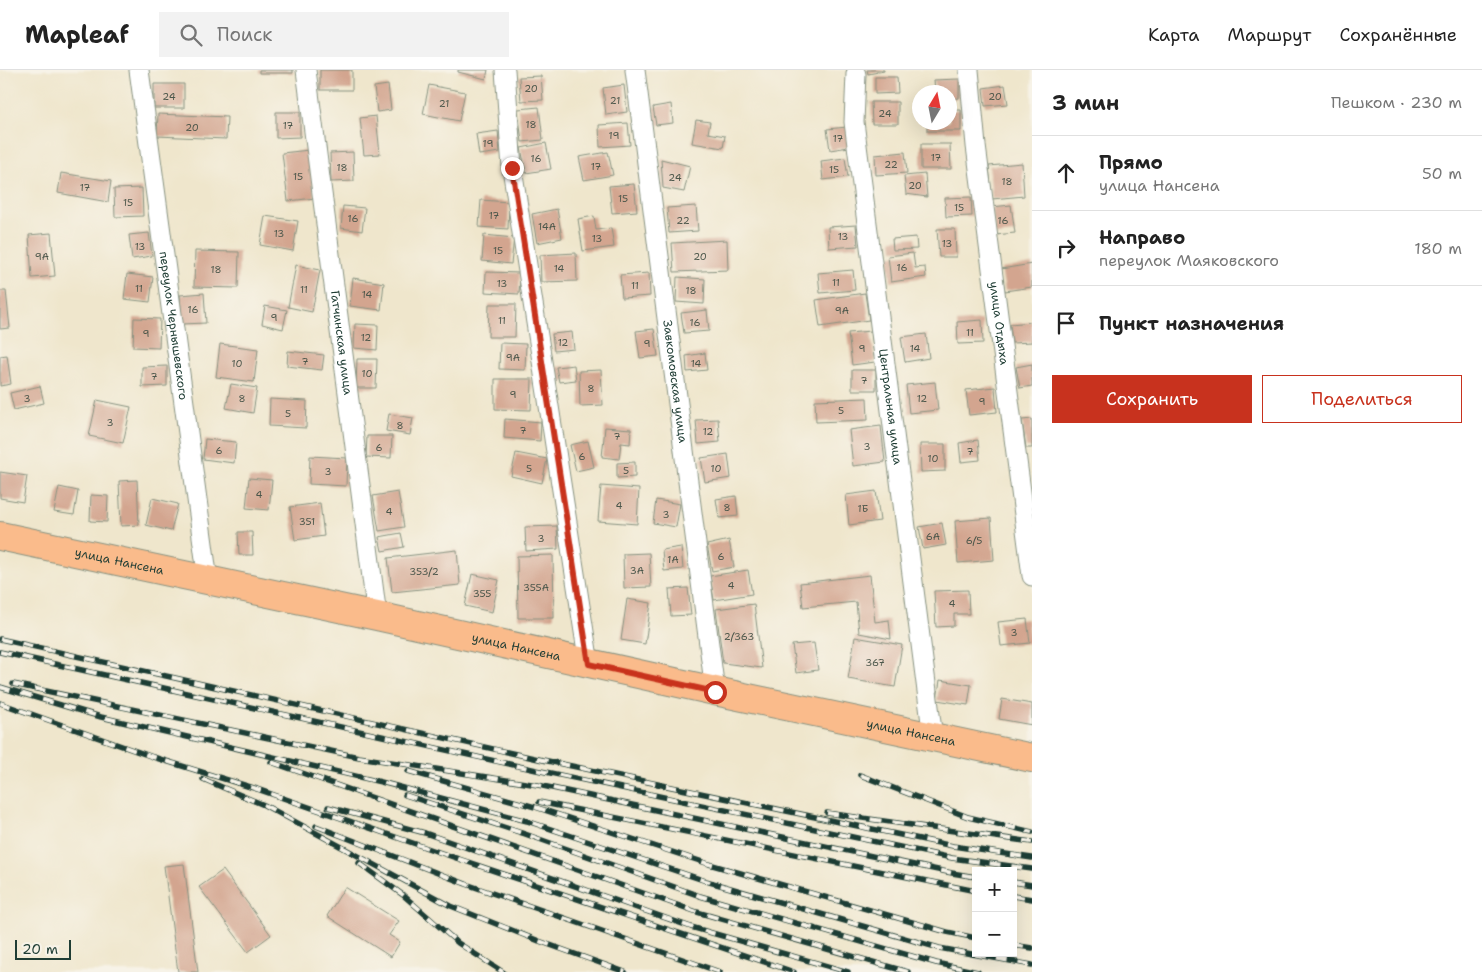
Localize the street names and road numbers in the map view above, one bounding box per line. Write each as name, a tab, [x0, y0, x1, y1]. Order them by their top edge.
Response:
street label: переулок Чернышевского	[156, 250, 191, 401]
street label: улица Отдыха	[986, 280, 1013, 367]
street label: Гатчинская улица	[327, 289, 356, 397]
street label: Завкомовская улица	[659, 319, 691, 444]
street label: Центральная улица	[875, 348, 906, 466]
street label: улица Нансена	[73, 544, 166, 579]
street label: улица Нансена	[470, 629, 563, 665]
street label: улица Нансена	[865, 715, 958, 750]

